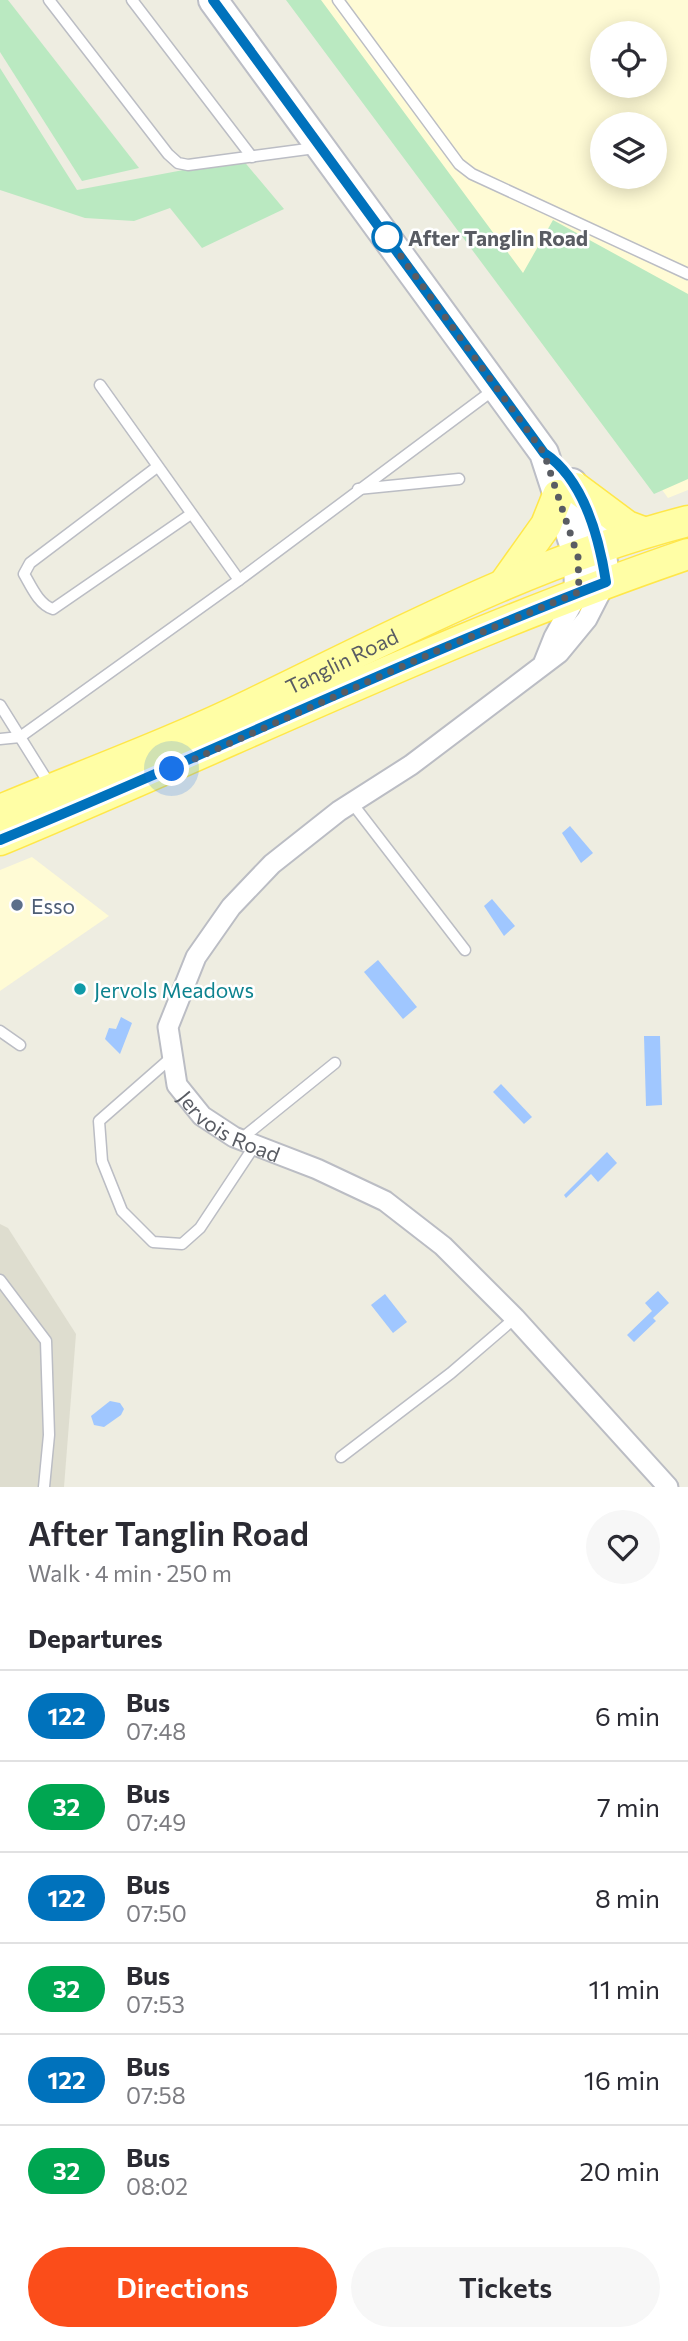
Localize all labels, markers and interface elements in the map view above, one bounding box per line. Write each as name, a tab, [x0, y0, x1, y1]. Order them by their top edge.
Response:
map controls	[590, 21, 667, 189]
button: locate	[590, 21, 667, 98]
button: layers	[590, 112, 667, 189]
marker: After Tanglin Road	[372, 222, 402, 252]
place label: After Tanglin Road	[408, 225, 588, 250]
street label: Tanglin Road	[281, 622, 402, 698]
your location	[154, 751, 189, 786]
place label: Esso	[31, 893, 75, 918]
marker: Esso	[9, 897, 25, 913]
place label: Jervols Meadows	[94, 977, 254, 1002]
marker: Jervols Meadows	[72, 981, 88, 997]
street label: Jervois Road	[174, 1085, 284, 1166]
button: heart	[586, 1510, 660, 1584]
text: After Tanglin Road	[28, 1512, 309, 1553]
text: Walk · 4 min · 250 m	[28, 1559, 232, 1587]
text: Departures	[28, 1622, 163, 1653]
text: Bus	[126, 1686, 170, 1717]
text: 6 min	[595, 1700, 660, 1731]
text: 122	[47, 1701, 86, 1730]
text: 07:48	[126, 1717, 186, 1745]
text: Bus	[126, 1777, 170, 1808]
text: 7 min	[597, 1791, 660, 1822]
text: 32	[53, 1792, 80, 1821]
text: 07:49	[126, 1808, 186, 1836]
text: Bus	[126, 1868, 170, 1899]
text: 8 min	[595, 1882, 660, 1913]
text: 122	[47, 1883, 86, 1912]
text: 07:50	[126, 1899, 187, 1927]
text: Bus	[126, 1959, 170, 1990]
text: 11 min	[589, 1973, 660, 2004]
text: 32	[53, 1974, 80, 2003]
text: 07:53	[126, 1990, 185, 2018]
text: Bus	[126, 2050, 170, 2081]
text: 16 min	[584, 2064, 660, 2095]
text: 122	[47, 2065, 86, 2094]
text: 07:58	[126, 2081, 186, 2109]
text: Bus	[126, 2141, 170, 2172]
text: 20 min	[579, 2155, 660, 2186]
text: 32	[53, 2156, 80, 2185]
text: 08:02	[126, 2172, 188, 2200]
button: Directions	[28, 2247, 337, 2327]
button: Tickets	[351, 2247, 660, 2327]

